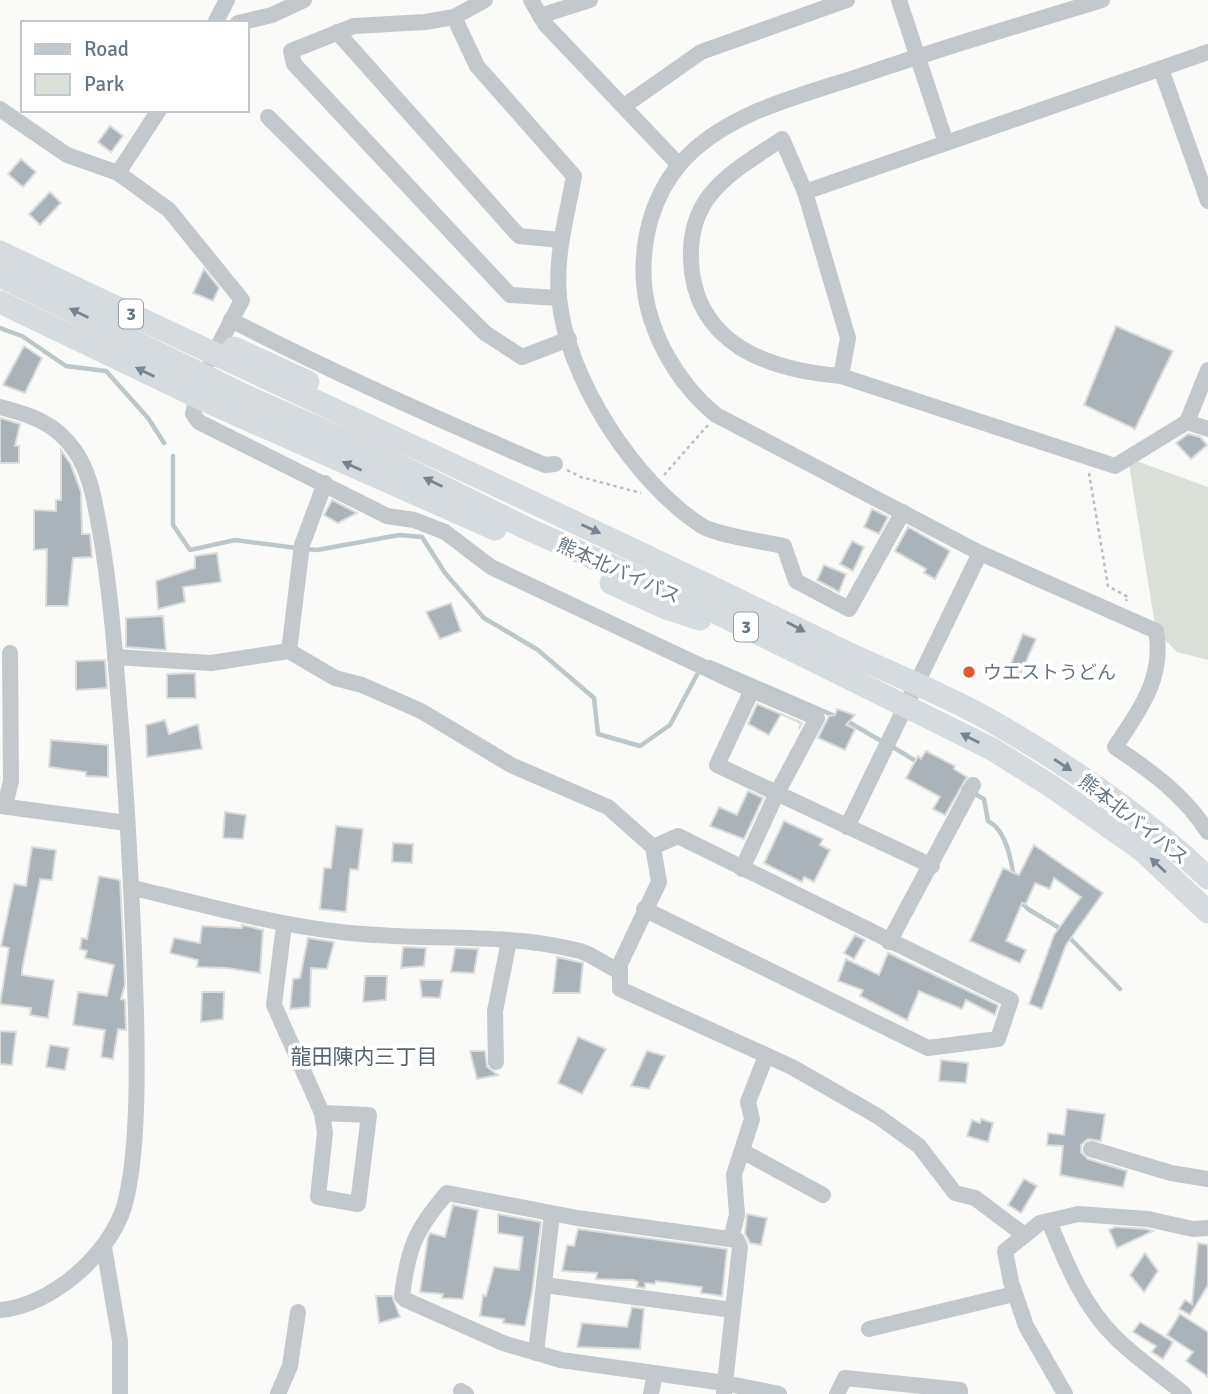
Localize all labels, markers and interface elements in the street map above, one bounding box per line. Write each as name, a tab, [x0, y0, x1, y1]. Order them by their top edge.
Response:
legend	[21, 21, 248, 112]
text: Road	[84, 36, 129, 62]
text: Park	[84, 71, 125, 97]
road number: 3	[119, 300, 143, 328]
one-way arrow	[69, 308, 89, 319]
one-way arrow	[135, 366, 155, 377]
one-way arrow	[342, 460, 362, 472]
one-way arrow	[423, 477, 443, 488]
one-way arrow	[581, 523, 601, 535]
street label: 熊本北バイパス	[553, 533, 684, 609]
road number: 3	[734, 612, 758, 642]
one-way arrow	[786, 621, 806, 632]
place label: ウエストうどん	[983, 661, 1116, 685]
marker: ウエストうどん	[961, 664, 977, 680]
one-way arrow	[960, 732, 980, 744]
one-way arrow	[1053, 759, 1073, 772]
street label: 熊本北バイパス	[1074, 770, 1193, 870]
one-way arrow	[1150, 858, 1167, 874]
district label: 龍田陳内三丁目	[291, 1044, 438, 1070]

